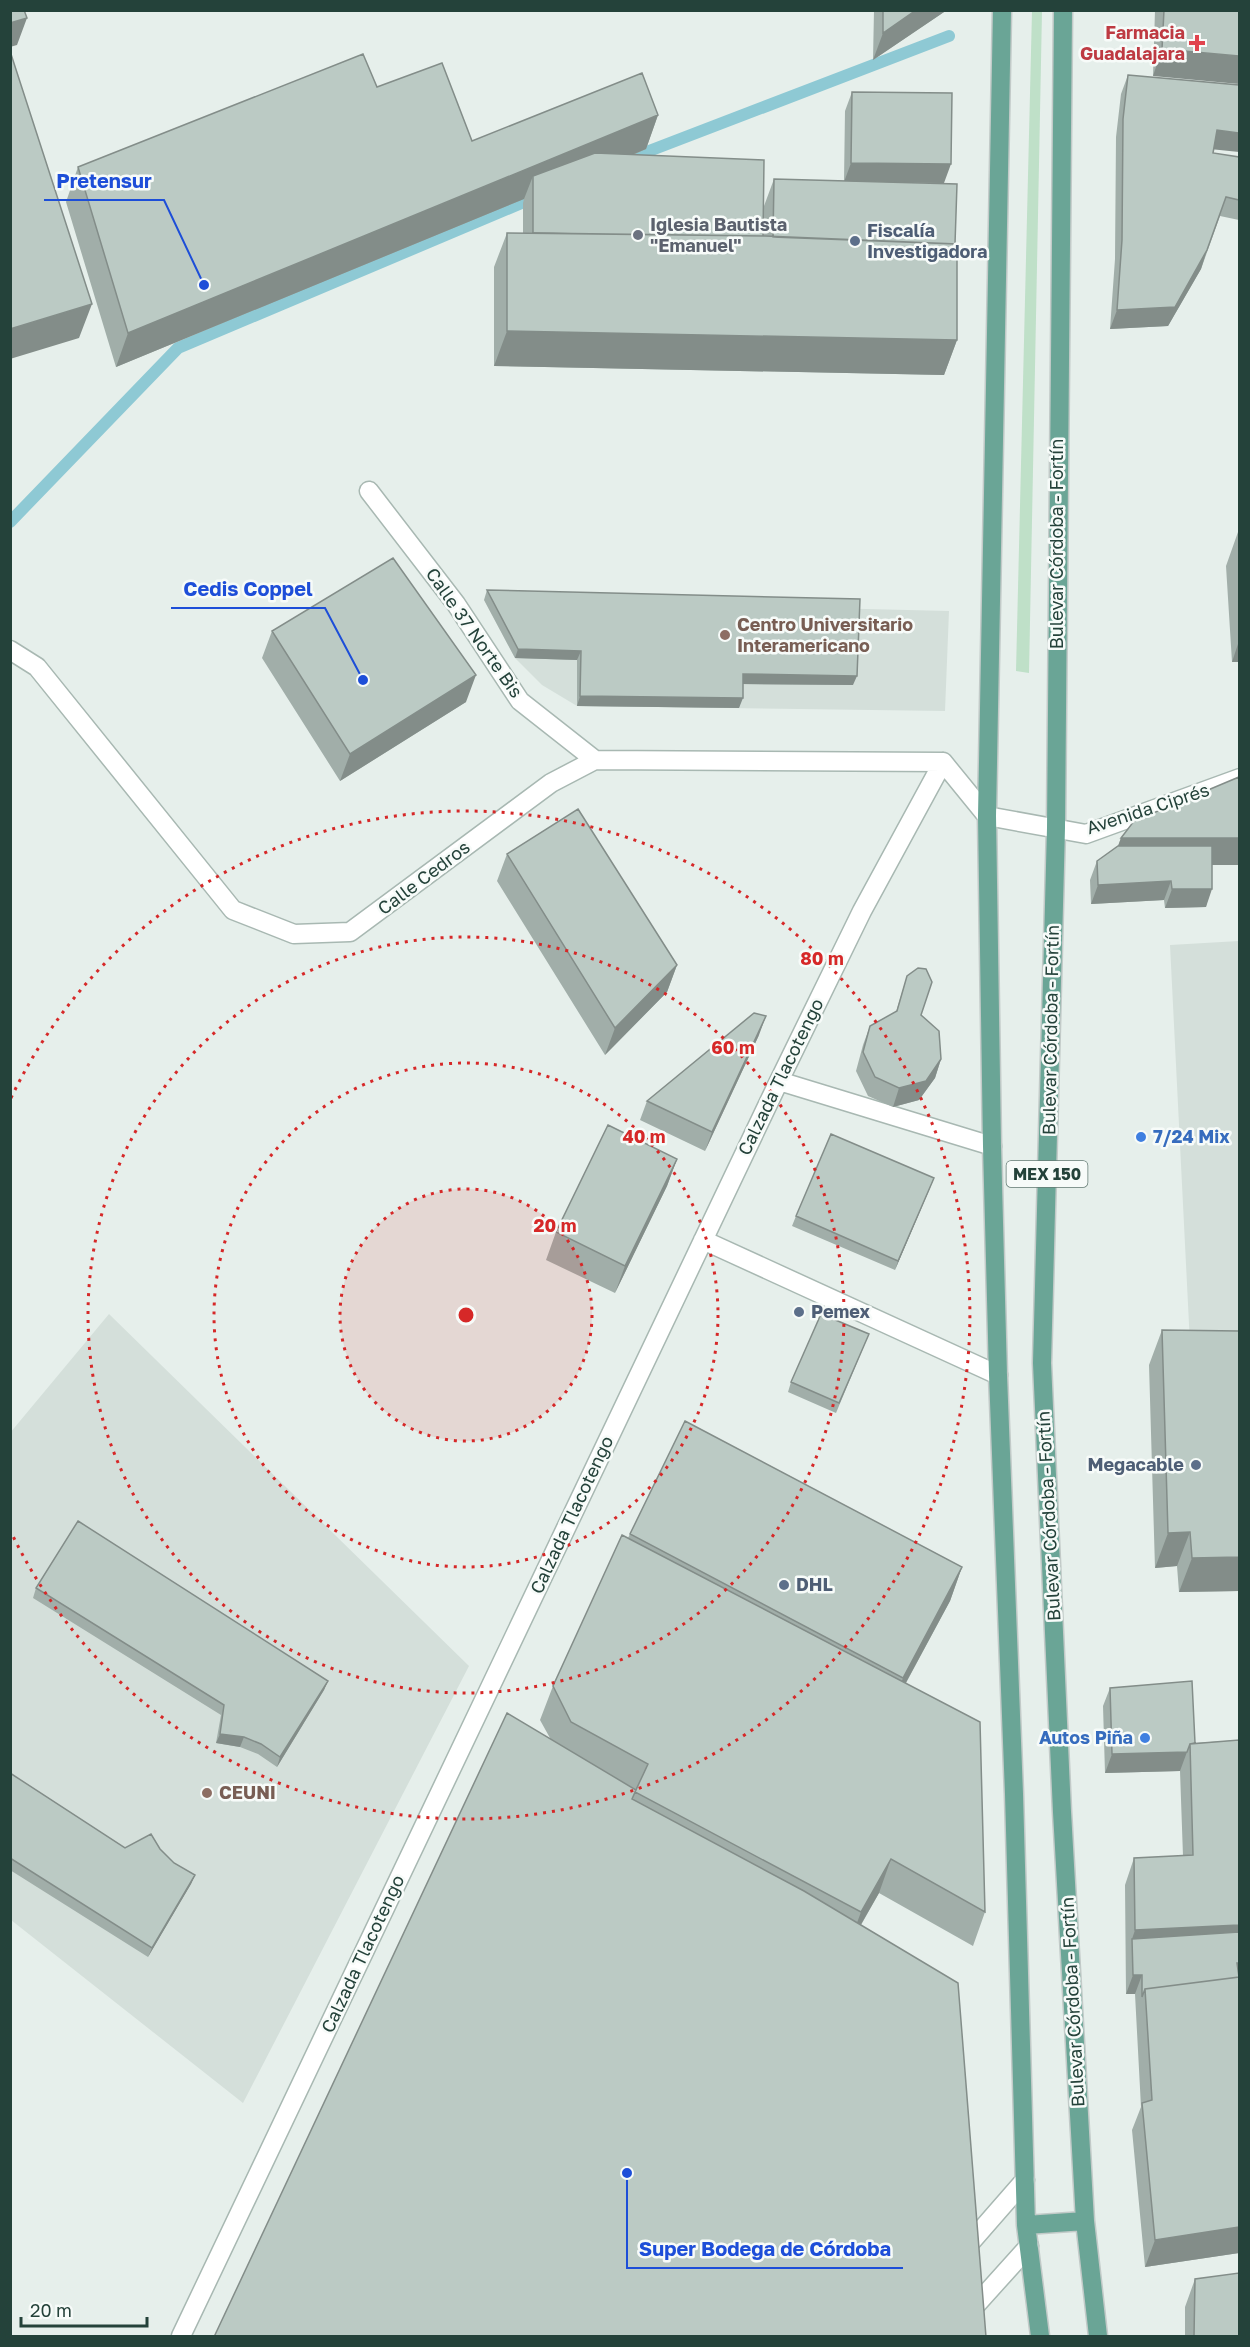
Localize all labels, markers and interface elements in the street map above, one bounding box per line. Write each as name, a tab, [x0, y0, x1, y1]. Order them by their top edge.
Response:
place label: Farmacia Guadalajara	[1080, 21, 1185, 64]
marker: Farmacia Guadalajara	[1190, 36, 1204, 50]
callout: Pretensur	[44, 162, 164, 200]
text: Pretensur	[56, 168, 152, 192]
place label: Iglesia Bautista "Emanuel"	[650, 213, 787, 256]
place label: Fiscalía Investigadora	[867, 219, 988, 262]
marker: Iglesia Bautista "Emanuel"	[631, 228, 645, 242]
marker: Fiscalía Investigadora	[848, 234, 862, 248]
street label: Bulevar Córdoba - Fortín	[1045, 439, 1067, 649]
street label: Calle 37 Norte Bis	[422, 563, 528, 702]
callout: Cedis Coppel	[171, 570, 325, 608]
text: Cedis Coppel	[183, 576, 313, 600]
place label: Centro Universitario Interamericano	[737, 613, 913, 656]
marker: Centro Universitario Interamericano	[718, 628, 732, 642]
street label: Avenida Ciprés	[1084, 778, 1212, 838]
street label: Calle Cedros	[373, 835, 474, 919]
street label: Bulevar Córdoba - Fortín	[1037, 925, 1063, 1135]
text: 80 m	[800, 947, 844, 969]
street label: Calzada Tlacotengo	[733, 995, 828, 1159]
text: 60 m	[711, 1036, 755, 1058]
text: 40 m	[622, 1125, 666, 1147]
place label: 7/24 Mix	[1153, 1125, 1230, 1147]
marker: 7/24 Mix	[1134, 1130, 1148, 1144]
road number: MEX 150	[1006, 1161, 1088, 1187]
text: 20 m	[534, 1214, 576, 1236]
place label: Pemex	[811, 1300, 871, 1322]
centre of rings	[456, 1305, 476, 1325]
marker: Pemex	[792, 1305, 806, 1319]
street label: Bulevar Córdoba - Fortín	[1032, 1410, 1064, 1622]
street label: Calzada Tlacotengo	[525, 1432, 617, 1597]
place label: Megacable	[1087, 1453, 1184, 1475]
marker: Megacable	[1189, 1458, 1203, 1472]
place label: DHL	[796, 1573, 833, 1595]
marker: DHL	[777, 1578, 791, 1592]
place label: Autos Piña	[1039, 1726, 1133, 1748]
marker: Autos Piña	[1138, 1731, 1152, 1745]
place label: CEUNI	[219, 1781, 276, 1803]
marker: CEUNI	[200, 1786, 214, 1800]
street label: Calzada Tlacotengo	[316, 1871, 408, 2036]
street label: Bulevar Córdoba - Fortín	[1056, 1896, 1088, 2108]
callout: Super Bodega de Córdoba	[627, 2230, 903, 2268]
text: Super Bodega de Córdoba	[639, 2236, 891, 2260]
scale bar	[21, 2290, 147, 2328]
text: 20 m	[30, 2299, 72, 2321]

